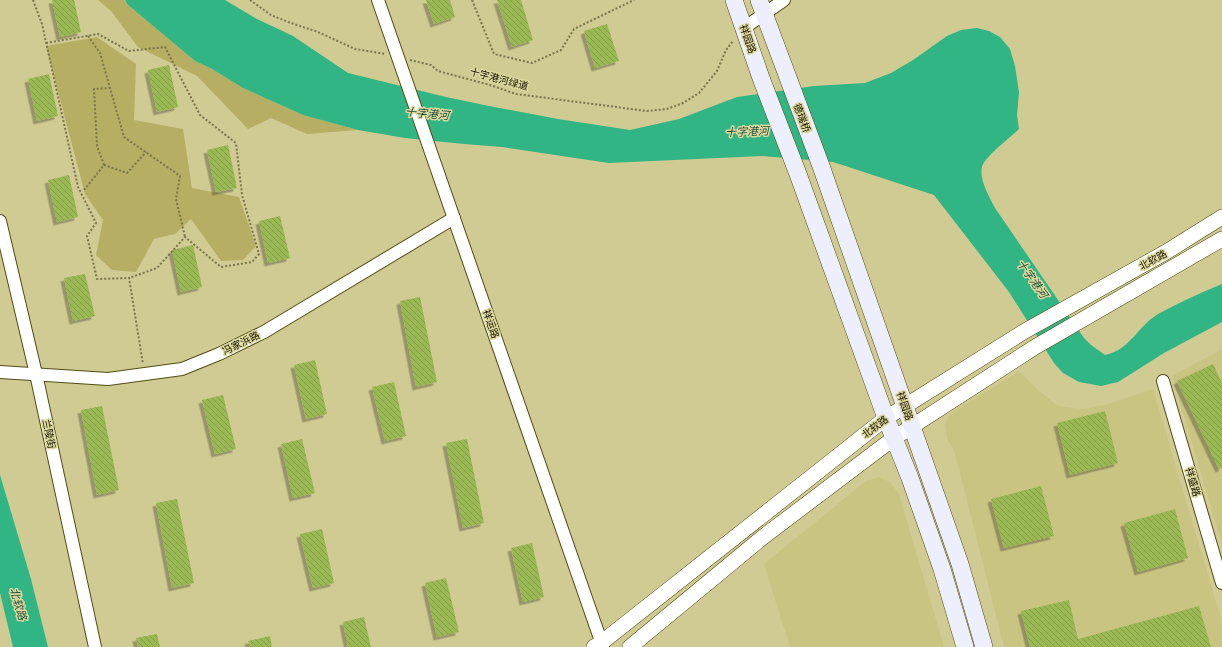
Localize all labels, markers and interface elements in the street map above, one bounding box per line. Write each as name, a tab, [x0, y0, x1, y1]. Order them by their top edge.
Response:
street label: 祥园路	[738, 23, 758, 55]
street label: 十字港河绿道	[469, 66, 529, 92]
street label: 德瑞桥	[791, 102, 813, 134]
water label: 十字港河	[405, 106, 451, 123]
water label: 十字港河	[725, 125, 771, 139]
street label: 北软路	[1137, 248, 1169, 272]
water label: 十字港河	[1014, 257, 1051, 302]
street label: 祥运路	[481, 308, 501, 340]
street label: 冯家浜路	[221, 329, 261, 357]
street label: 祥园路	[895, 390, 915, 422]
street label: 北软路	[860, 414, 890, 440]
street label: 兰陵街	[41, 418, 57, 450]
street label: 祥盛路	[1184, 466, 1202, 498]
water label: 北软路	[7, 586, 29, 623]

